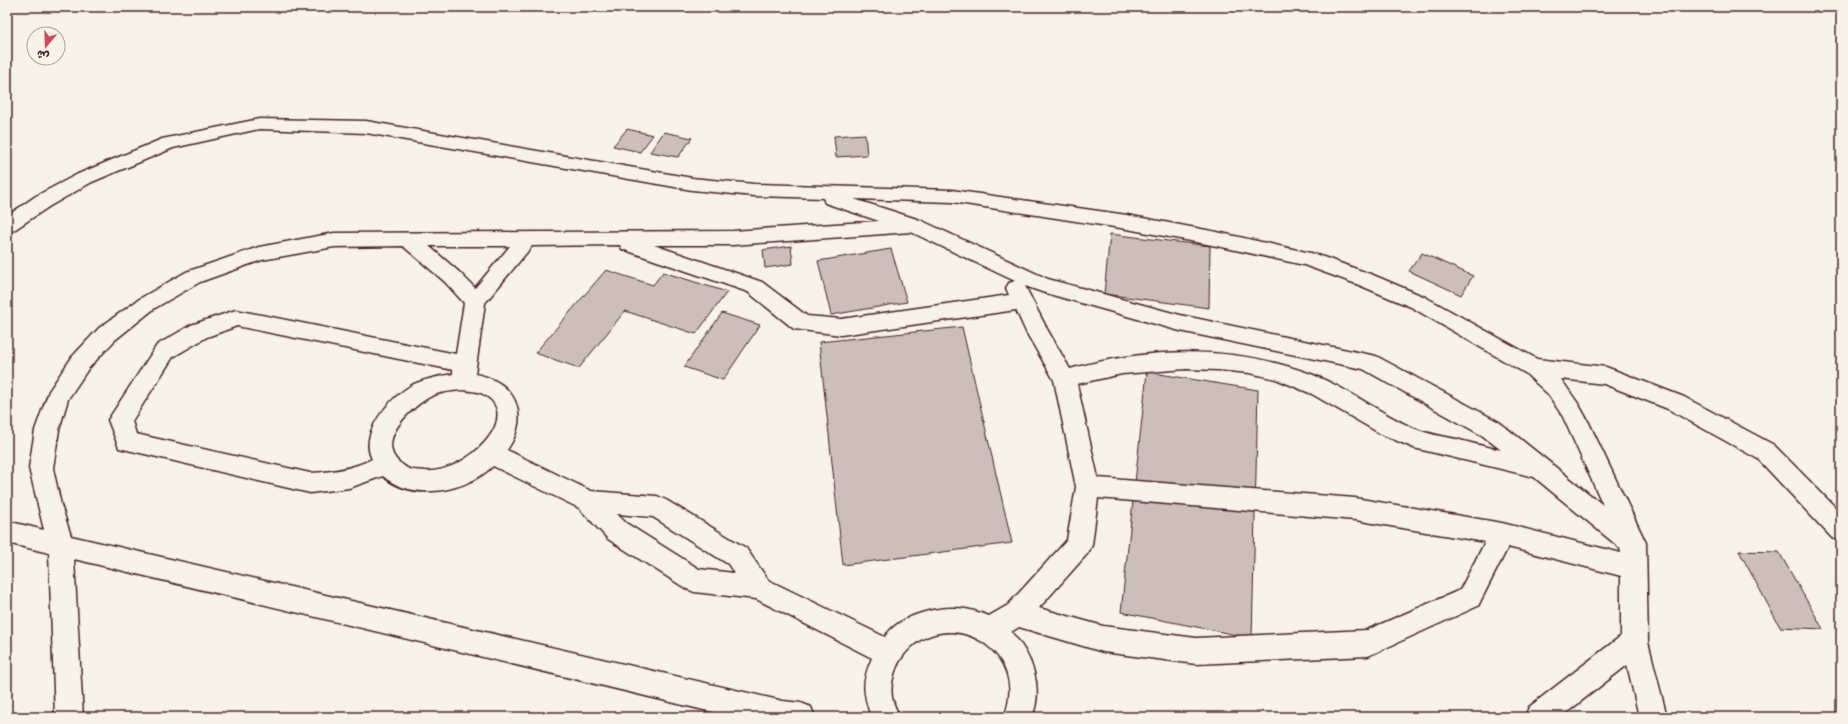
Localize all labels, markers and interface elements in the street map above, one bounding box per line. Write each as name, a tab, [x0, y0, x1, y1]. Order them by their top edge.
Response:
north arrow	[26, 26, 66, 66]
text: ش	[35, 47, 51, 64]

